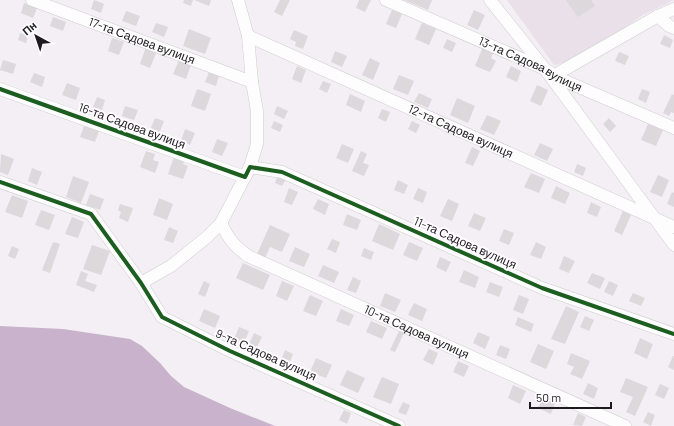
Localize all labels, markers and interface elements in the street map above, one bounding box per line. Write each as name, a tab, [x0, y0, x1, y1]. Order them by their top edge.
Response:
street label: 17-та Садова вулиця	[87, 14, 197, 66]
north arrow	[16, 16, 56, 56]
text: Пн	[19, 18, 39, 38]
street label: 13-та Садова вулиця	[477, 33, 585, 94]
street label: 16-та Садова вулиця	[77, 99, 188, 152]
street label: 12-та Садова вулиця	[406, 101, 516, 160]
street label: 11-та Садова вулиця	[411, 213, 519, 272]
street label: 10-та Садова вулиця	[362, 301, 472, 361]
street label: 9-та Садова вулиця	[213, 326, 319, 384]
scale bar	[530, 384, 611, 410]
text: 50 m	[536, 390, 561, 404]

